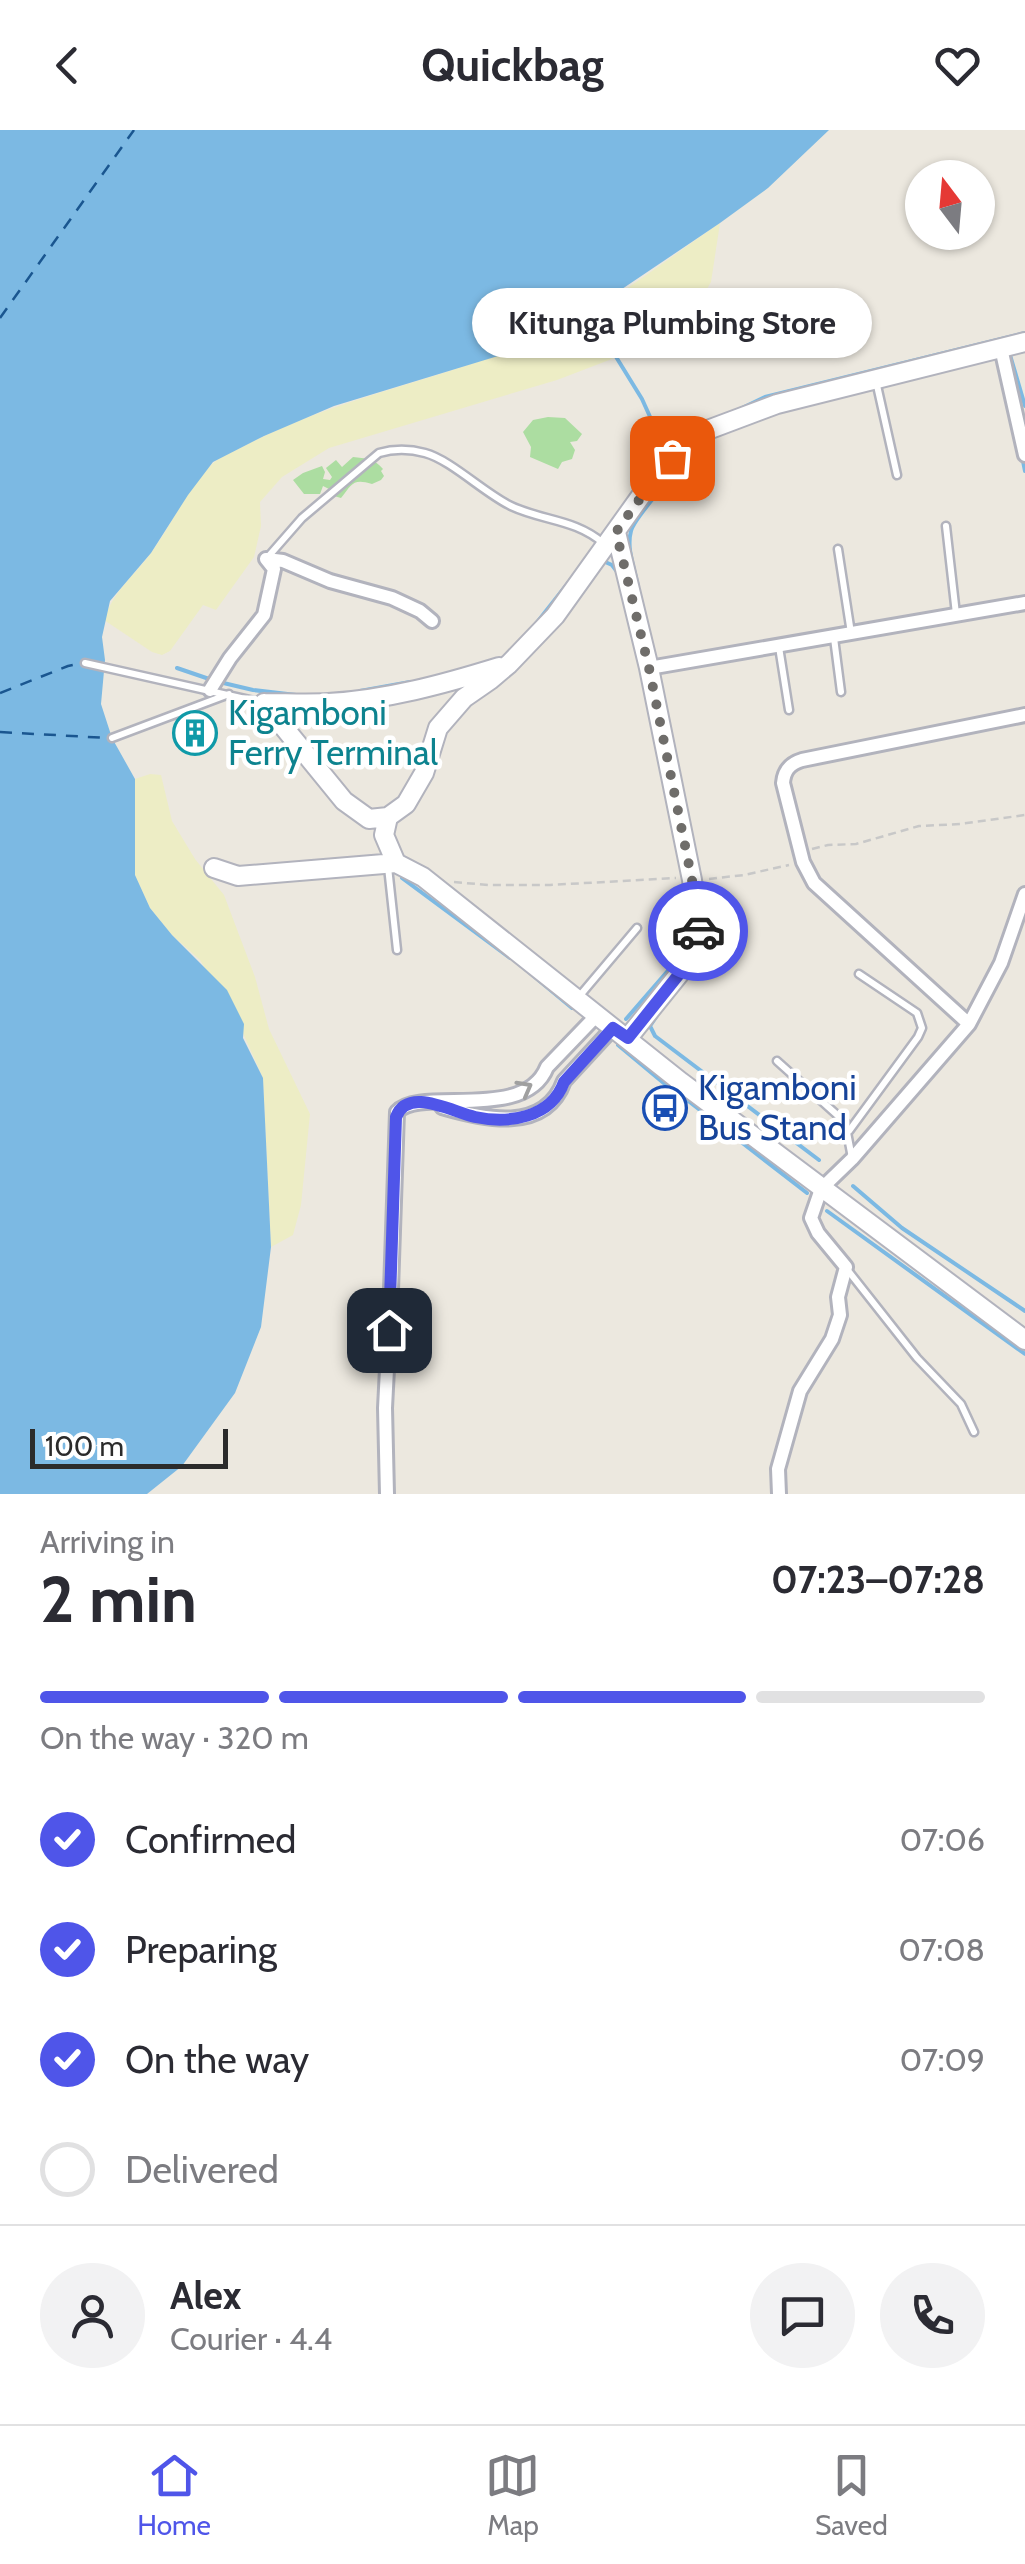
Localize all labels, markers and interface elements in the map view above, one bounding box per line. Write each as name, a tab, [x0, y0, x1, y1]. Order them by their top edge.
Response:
icon: back	[40, 38, 95, 93]
text: Quickbag	[421, 38, 604, 92]
icon: heart	[930, 38, 985, 93]
north arrow	[905, 160, 995, 250]
map controls	[905, 160, 995, 250]
callout: Kitunga Plumbing Store	[472, 288, 872, 358]
text: Kitunga Plumbing Store	[508, 303, 836, 342]
pin	[630, 416, 715, 501]
icon: bag	[645, 431, 700, 486]
place label: Kigamboni Ferry Terminal	[228, 691, 439, 774]
building icon: Kigamboni Ferry Terminal	[172, 710, 218, 756]
courier	[648, 881, 748, 981]
icon: car	[671, 904, 726, 959]
place label: Kigamboni Bus Stand	[698, 1066, 857, 1149]
one-way arrow	[515, 1080, 533, 1100]
bus stop icon: Kigamboni Bus Stand	[642, 1085, 688, 1131]
pin	[347, 1288, 432, 1373]
icon: home	[362, 1303, 417, 1358]
scale bar	[30, 1424, 228, 1468]
text: 100 m	[45, 1429, 124, 1463]
text: Arriving in	[40, 1522, 175, 1561]
text: 07:23–07:28	[771, 1556, 985, 1603]
text: 2 min	[40, 1559, 197, 1638]
text: On the way · 320 m	[40, 1718, 309, 1757]
icon: check	[40, 1812, 95, 1867]
text: Confirmed	[125, 1816, 296, 1863]
text: 07:06	[900, 1820, 985, 1859]
icon: check	[40, 1922, 95, 1977]
text: Preparing	[125, 1926, 277, 1973]
text: 07:08	[899, 1930, 985, 1969]
icon: check	[40, 2032, 95, 2087]
text: On the way	[125, 2036, 309, 2083]
text: 07:09	[900, 2040, 985, 2079]
text: Delivered	[125, 2146, 279, 2193]
button: person	[40, 2263, 145, 2368]
button: chat	[750, 2263, 855, 2368]
button: phone	[880, 2263, 985, 2368]
text: Alex	[170, 2272, 241, 2319]
text: Courier · 4.4	[170, 2319, 332, 2358]
tab: Home	[137, 2448, 211, 2542]
tab: Map	[485, 2448, 540, 2542]
tab: Saved	[815, 2448, 888, 2542]

